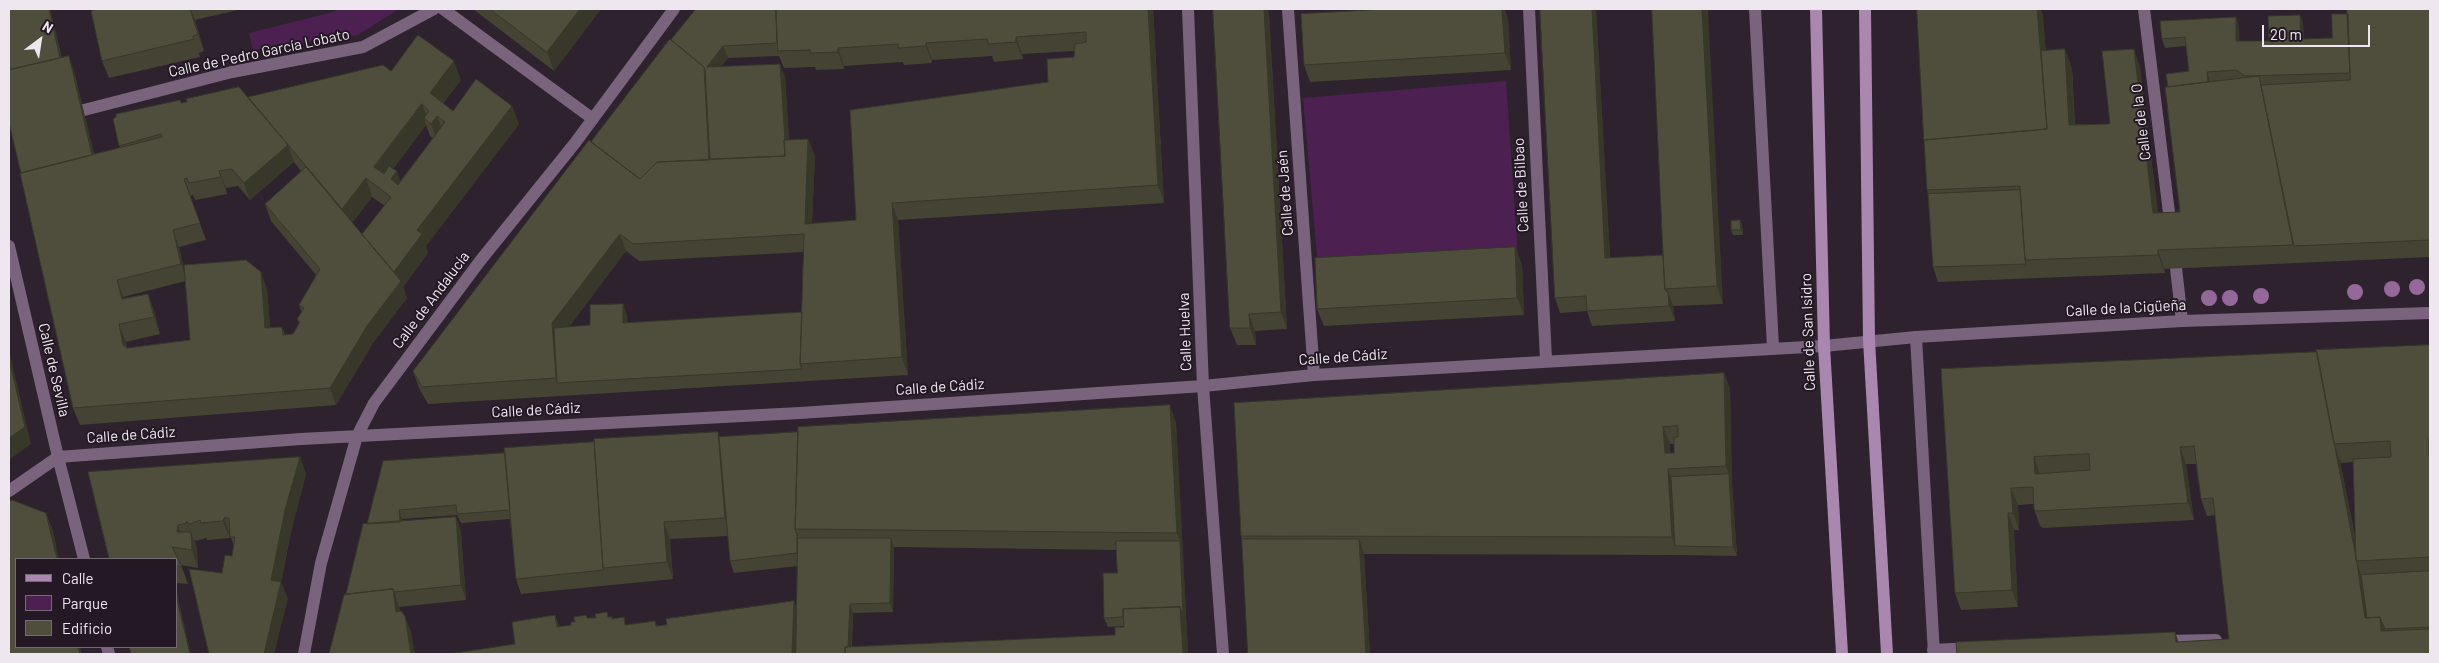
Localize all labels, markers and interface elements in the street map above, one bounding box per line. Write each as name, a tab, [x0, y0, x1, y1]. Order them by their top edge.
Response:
north arrow	[15, 15, 65, 65]
scale bar	[2264, 15, 2372, 47]
text: N	[40, 17, 56, 36]
street label: Calle de Pedro García Lobato	[167, 25, 351, 81]
text: 20 m	[2270, 25, 2302, 43]
street label: Calle de la O	[2127, 83, 2155, 161]
street label: Calle de Bilbao	[1510, 137, 1532, 233]
street label: Calle de Jaén	[1273, 149, 1297, 237]
street label: Calle de Andalucía	[389, 248, 473, 352]
street label: Calle de San Isidro	[1797, 273, 1819, 391]
street label: Calle Huelva	[1175, 292, 1195, 372]
street label: Calle de la Cigüeña	[2065, 296, 2187, 320]
street label: Calle de Sevilla	[34, 321, 74, 419]
street label: Calle de Cádiz	[1298, 345, 1388, 369]
street label: Calle de Cádiz	[895, 375, 985, 399]
street label: Calle de Cádiz	[491, 399, 581, 421]
street label: Calle de Cádiz	[86, 423, 176, 447]
legend	[15, 558, 178, 648]
text: Calle	[62, 569, 94, 587]
text: Parque	[62, 594, 108, 612]
text: Edificio	[62, 619, 112, 637]

